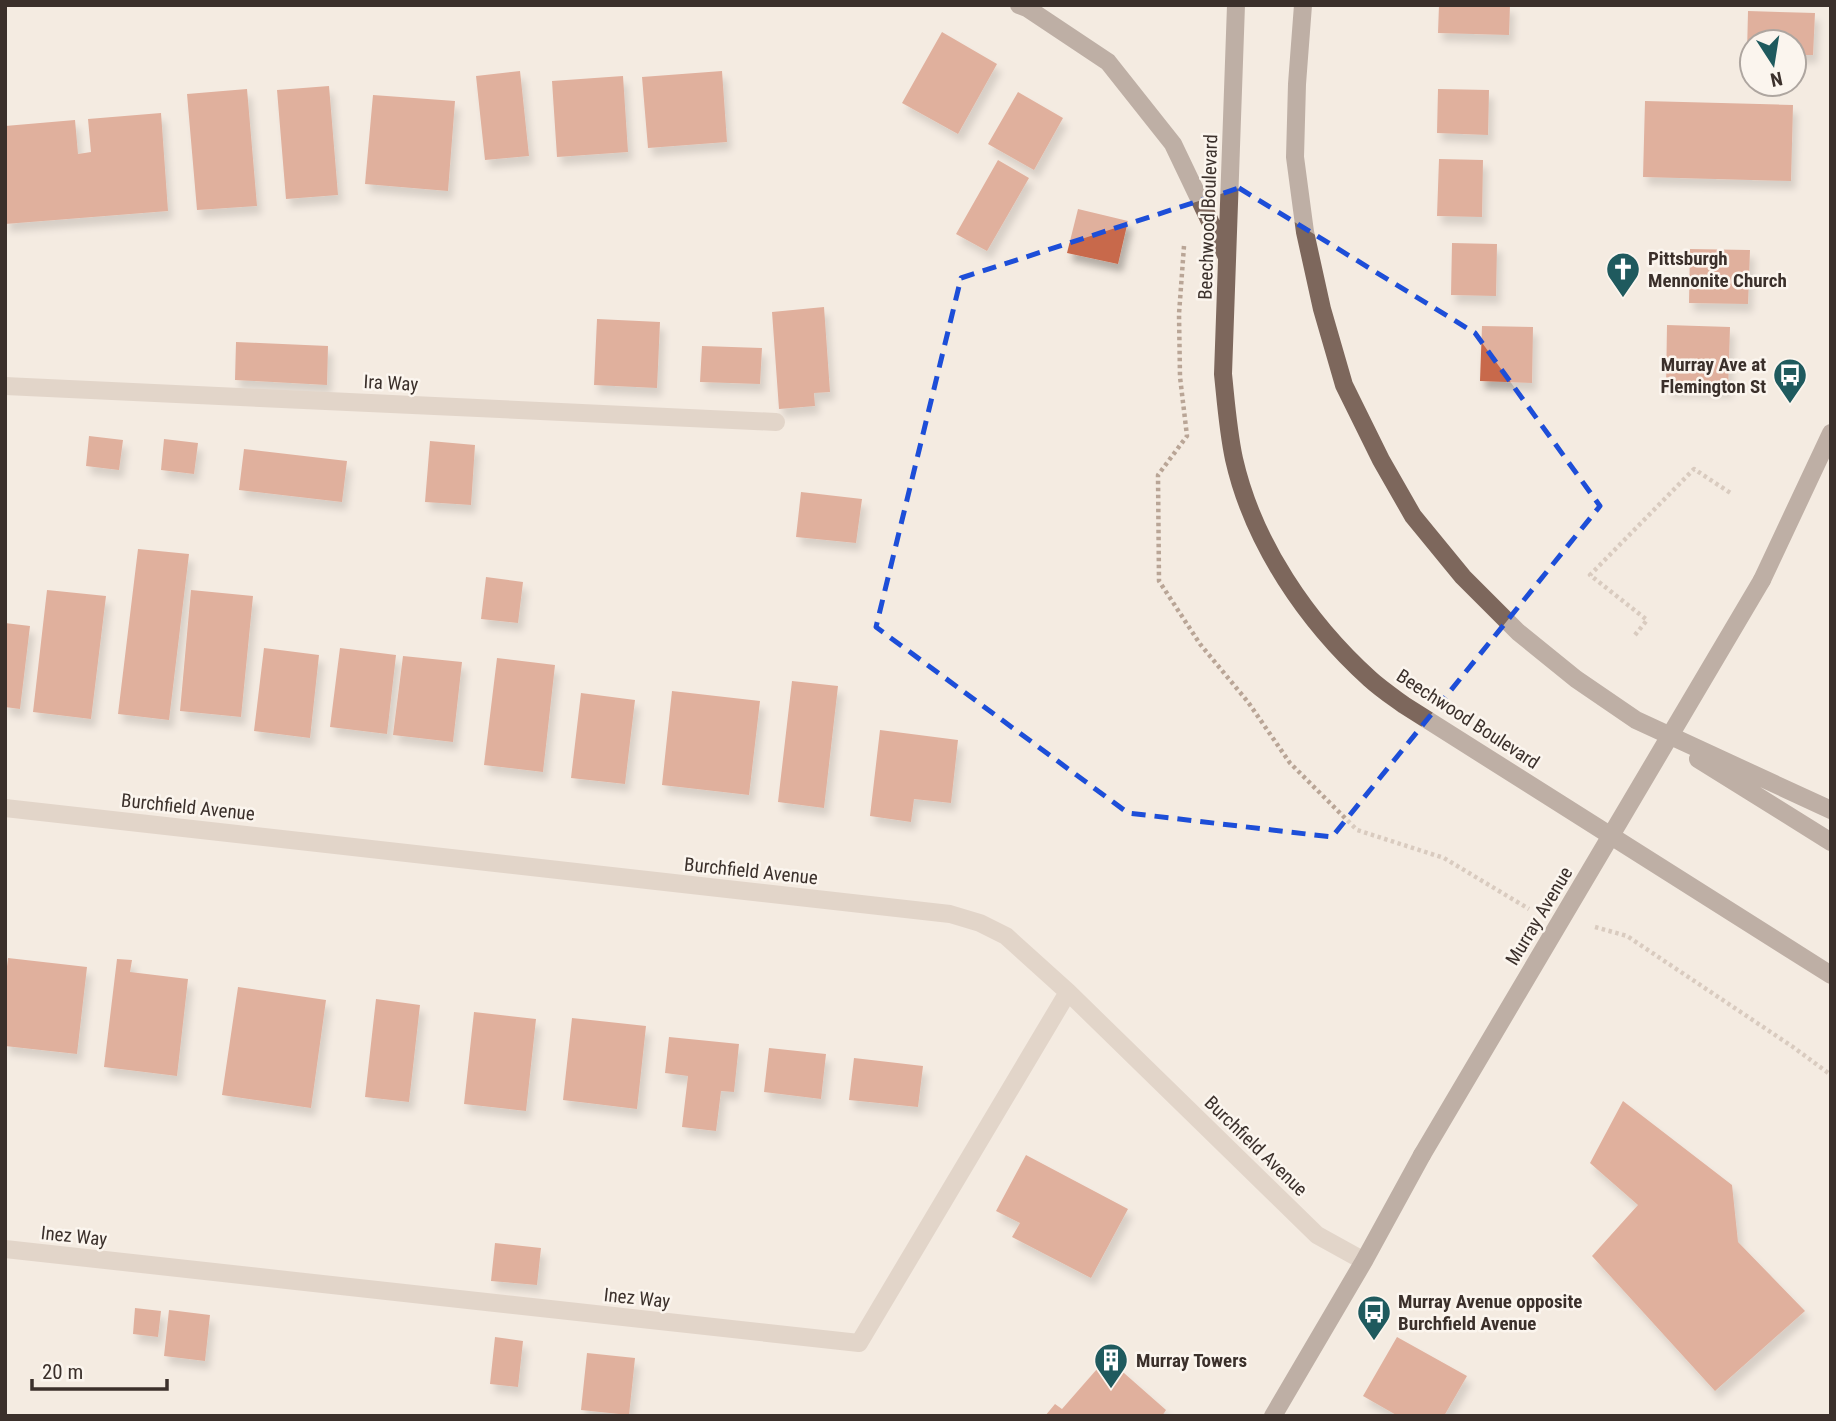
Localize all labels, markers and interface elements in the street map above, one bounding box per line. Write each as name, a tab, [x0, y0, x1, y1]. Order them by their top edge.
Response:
north arrow	[1738, 28, 1808, 98]
text: N	[1768, 67, 1785, 92]
street label: Beechwood Boulevard	[1194, 134, 1222, 300]
place label: Pittsburgh Mennonite Church	[1648, 247, 1787, 292]
church icon: Pittsburgh Mennonite Church	[1604, 250, 1642, 299]
place label: Murray Ave at Flemington St	[1660, 353, 1766, 398]
bus stop icon: Murray Ave at Flemington St	[1771, 356, 1809, 405]
street label: Ira Way	[363, 370, 419, 396]
street label: Beechwood Boulevard	[1392, 664, 1544, 774]
street label: Burchfield Avenue	[120, 789, 256, 825]
street label: Burchfield Avenue	[683, 853, 819, 889]
street label: Murray Avenue	[1501, 863, 1577, 969]
street label: Burchfield Avenue	[1200, 1091, 1312, 1201]
street label: Inez Way	[40, 1221, 108, 1251]
street label: Inez Way	[603, 1283, 671, 1313]
place label: Murray Avenue opposite Burchfield Avenue	[1398, 1290, 1582, 1335]
bus stop icon: Murray Avenue opposite Burchfield Avenue	[1355, 1293, 1393, 1342]
building icon: Murray Towers	[1092, 1341, 1130, 1390]
scale bar	[32, 1348, 166, 1392]
place label: Murray Towers	[1136, 1349, 1247, 1372]
text: 20 m	[42, 1360, 83, 1384]

